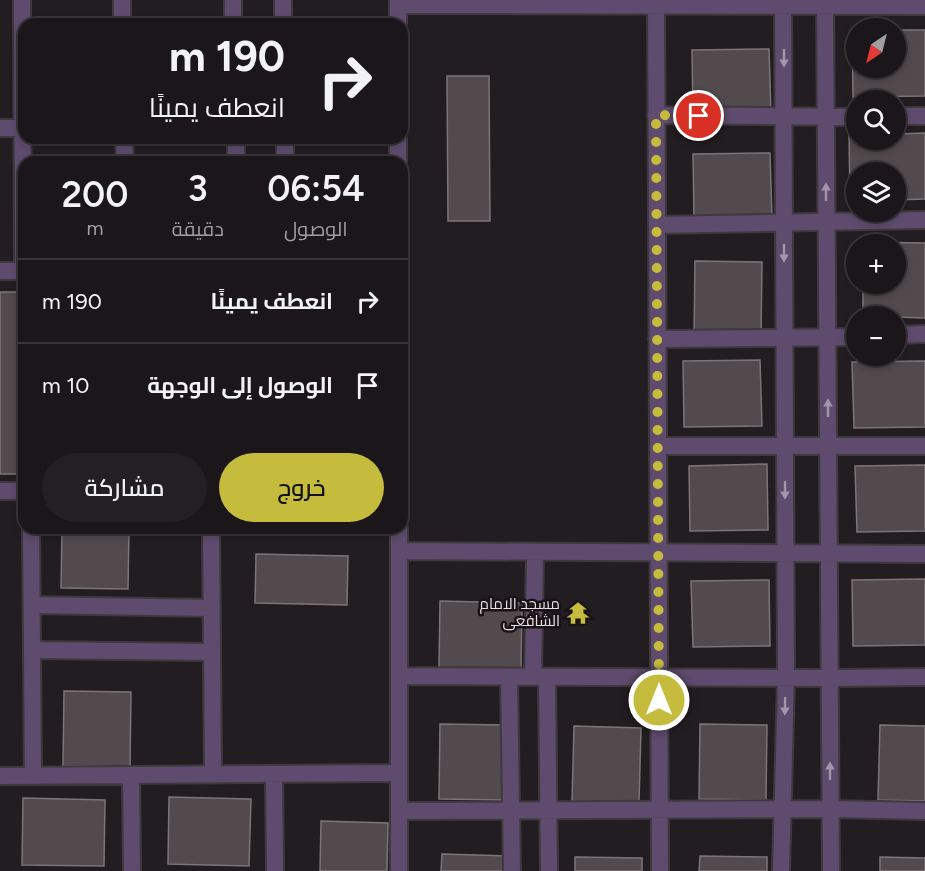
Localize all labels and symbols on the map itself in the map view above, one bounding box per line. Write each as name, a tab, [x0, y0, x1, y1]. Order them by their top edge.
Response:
north arrow	[846, 18, 906, 78]
one-way arrow	[779, 49, 788, 68]
pin	[673, 90, 724, 141]
one-way arrow	[821, 182, 831, 201]
one-way arrow	[779, 244, 789, 263]
one-way arrow	[823, 398, 833, 417]
one-way arrow	[780, 481, 790, 500]
place label: مسجد الامام الشافعى	[480, 595, 560, 631]
temple icon: مسجد الامام الشافعى	[565, 600, 591, 626]
position arrow	[627, 668, 691, 732]
one-way arrow	[780, 697, 790, 716]
one-way arrow	[825, 761, 835, 780]

